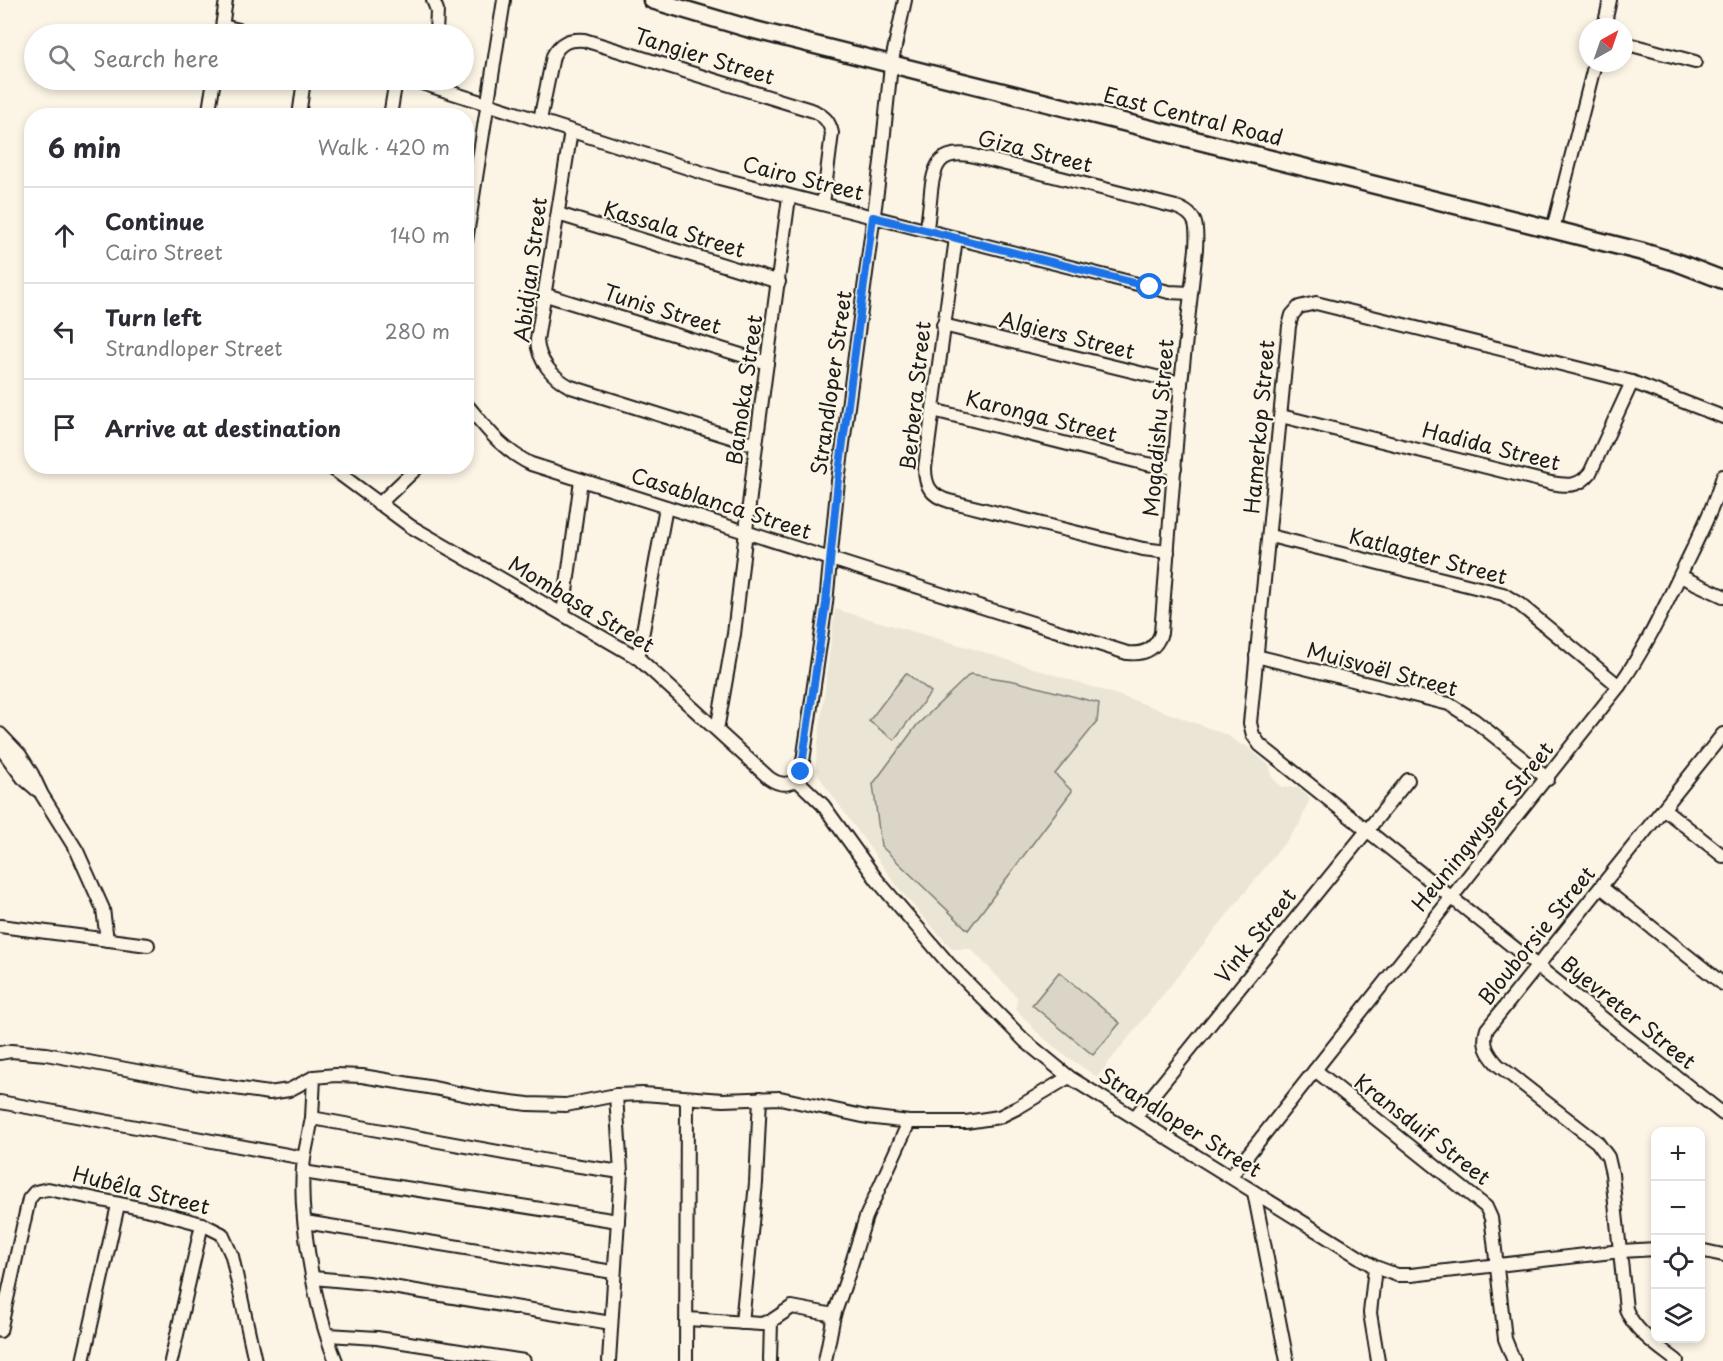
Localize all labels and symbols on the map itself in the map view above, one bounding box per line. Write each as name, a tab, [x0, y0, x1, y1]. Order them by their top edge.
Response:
north arrow	[1579, 18, 1633, 72]
street label: Tangier Street	[630, 19, 779, 92]
street label: East Central Road	[1101, 77, 1286, 153]
street label: Giza Street	[975, 120, 1096, 180]
street label: Cairo Street	[740, 147, 867, 208]
street label: Kassala Street	[600, 191, 749, 265]
street label: Abidjan Street	[504, 195, 554, 344]
route start	[1136, 273, 1162, 299]
street label: Tunis Street	[600, 275, 726, 341]
street label: Strandloper Street	[801, 288, 859, 477]
street label: Algiers Street	[997, 302, 1138, 366]
street label: Bamoka Street	[717, 313, 769, 467]
street label: Berbera Street	[890, 319, 938, 472]
street label: Mogadishu Street	[1133, 338, 1181, 518]
street label: Hamerkop Street	[1234, 339, 1282, 515]
street label: Karonga Street	[962, 381, 1120, 449]
street label: Hadida Street	[1419, 412, 1564, 478]
street label: Casablanca Street	[627, 458, 816, 546]
street label: Katlagter Street	[1346, 519, 1511, 592]
street label: Mombasa Street	[503, 547, 661, 660]
street label: Muisvoël Street	[1304, 633, 1462, 704]
street label: Heuningwyser Street	[1403, 734, 1560, 918]
route end	[787, 758, 813, 784]
street label: Blouborsie Street	[1469, 858, 1602, 1011]
street label: Vink Street	[1206, 880, 1303, 989]
street label: Byevreter Street	[1555, 947, 1704, 1076]
street label: Strandloper Street	[1094, 1058, 1269, 1184]
street label: Kransduif Street	[1348, 1065, 1498, 1192]
street label: Hubêla Street	[70, 1157, 213, 1222]

